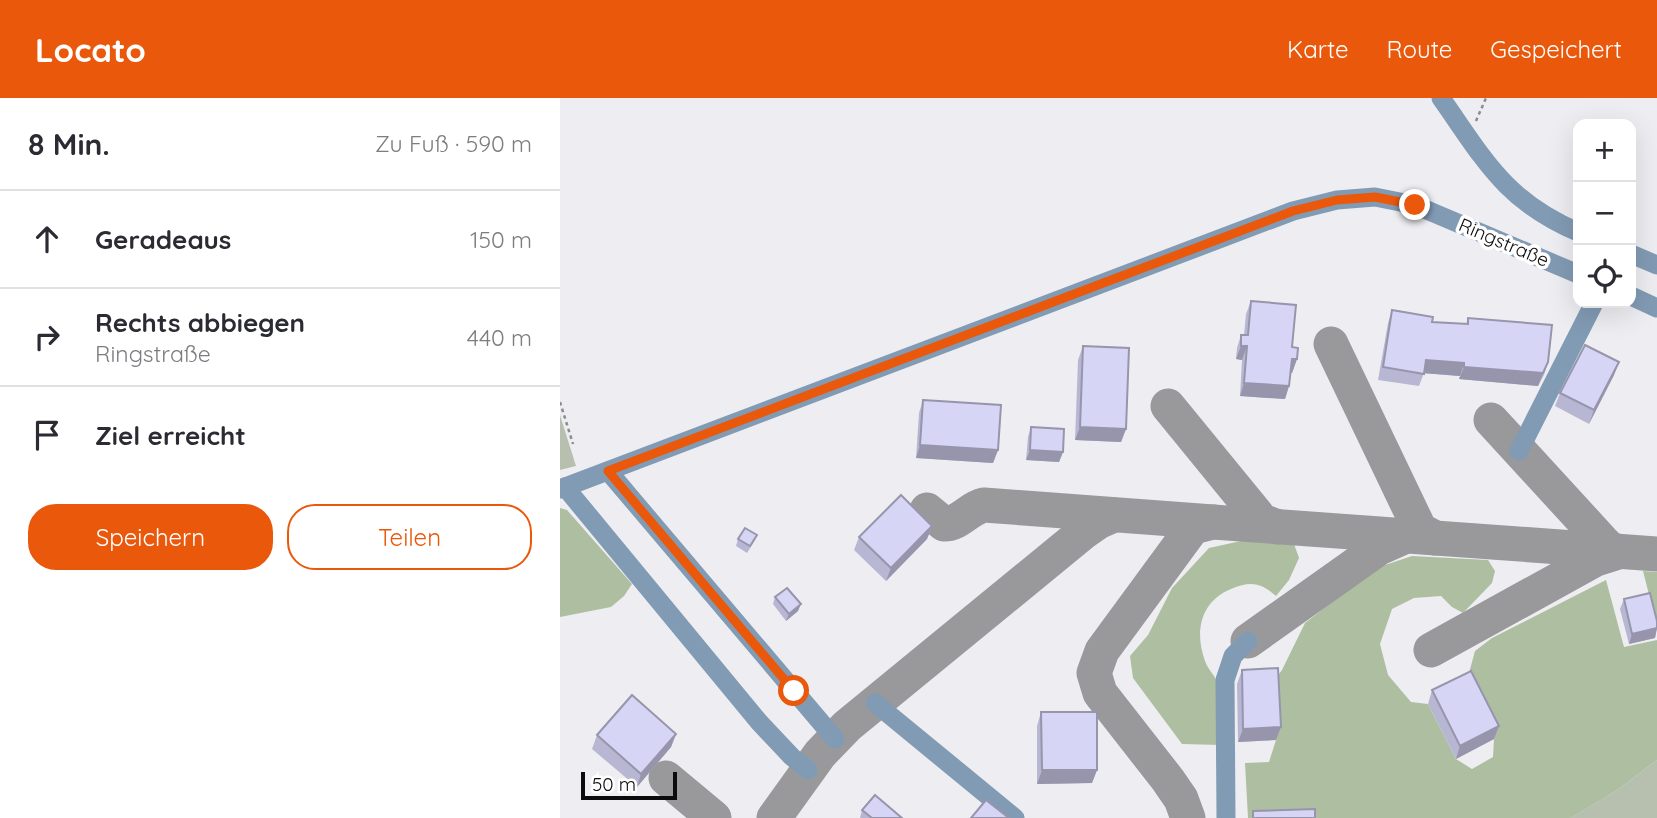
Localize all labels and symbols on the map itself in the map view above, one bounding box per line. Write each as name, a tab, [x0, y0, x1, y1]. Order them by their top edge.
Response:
route end	[1399, 189, 1430, 220]
street label: Ringstraße	[1455, 212, 1553, 272]
route start	[778, 675, 809, 706]
scale bar	[581, 769, 677, 801]

